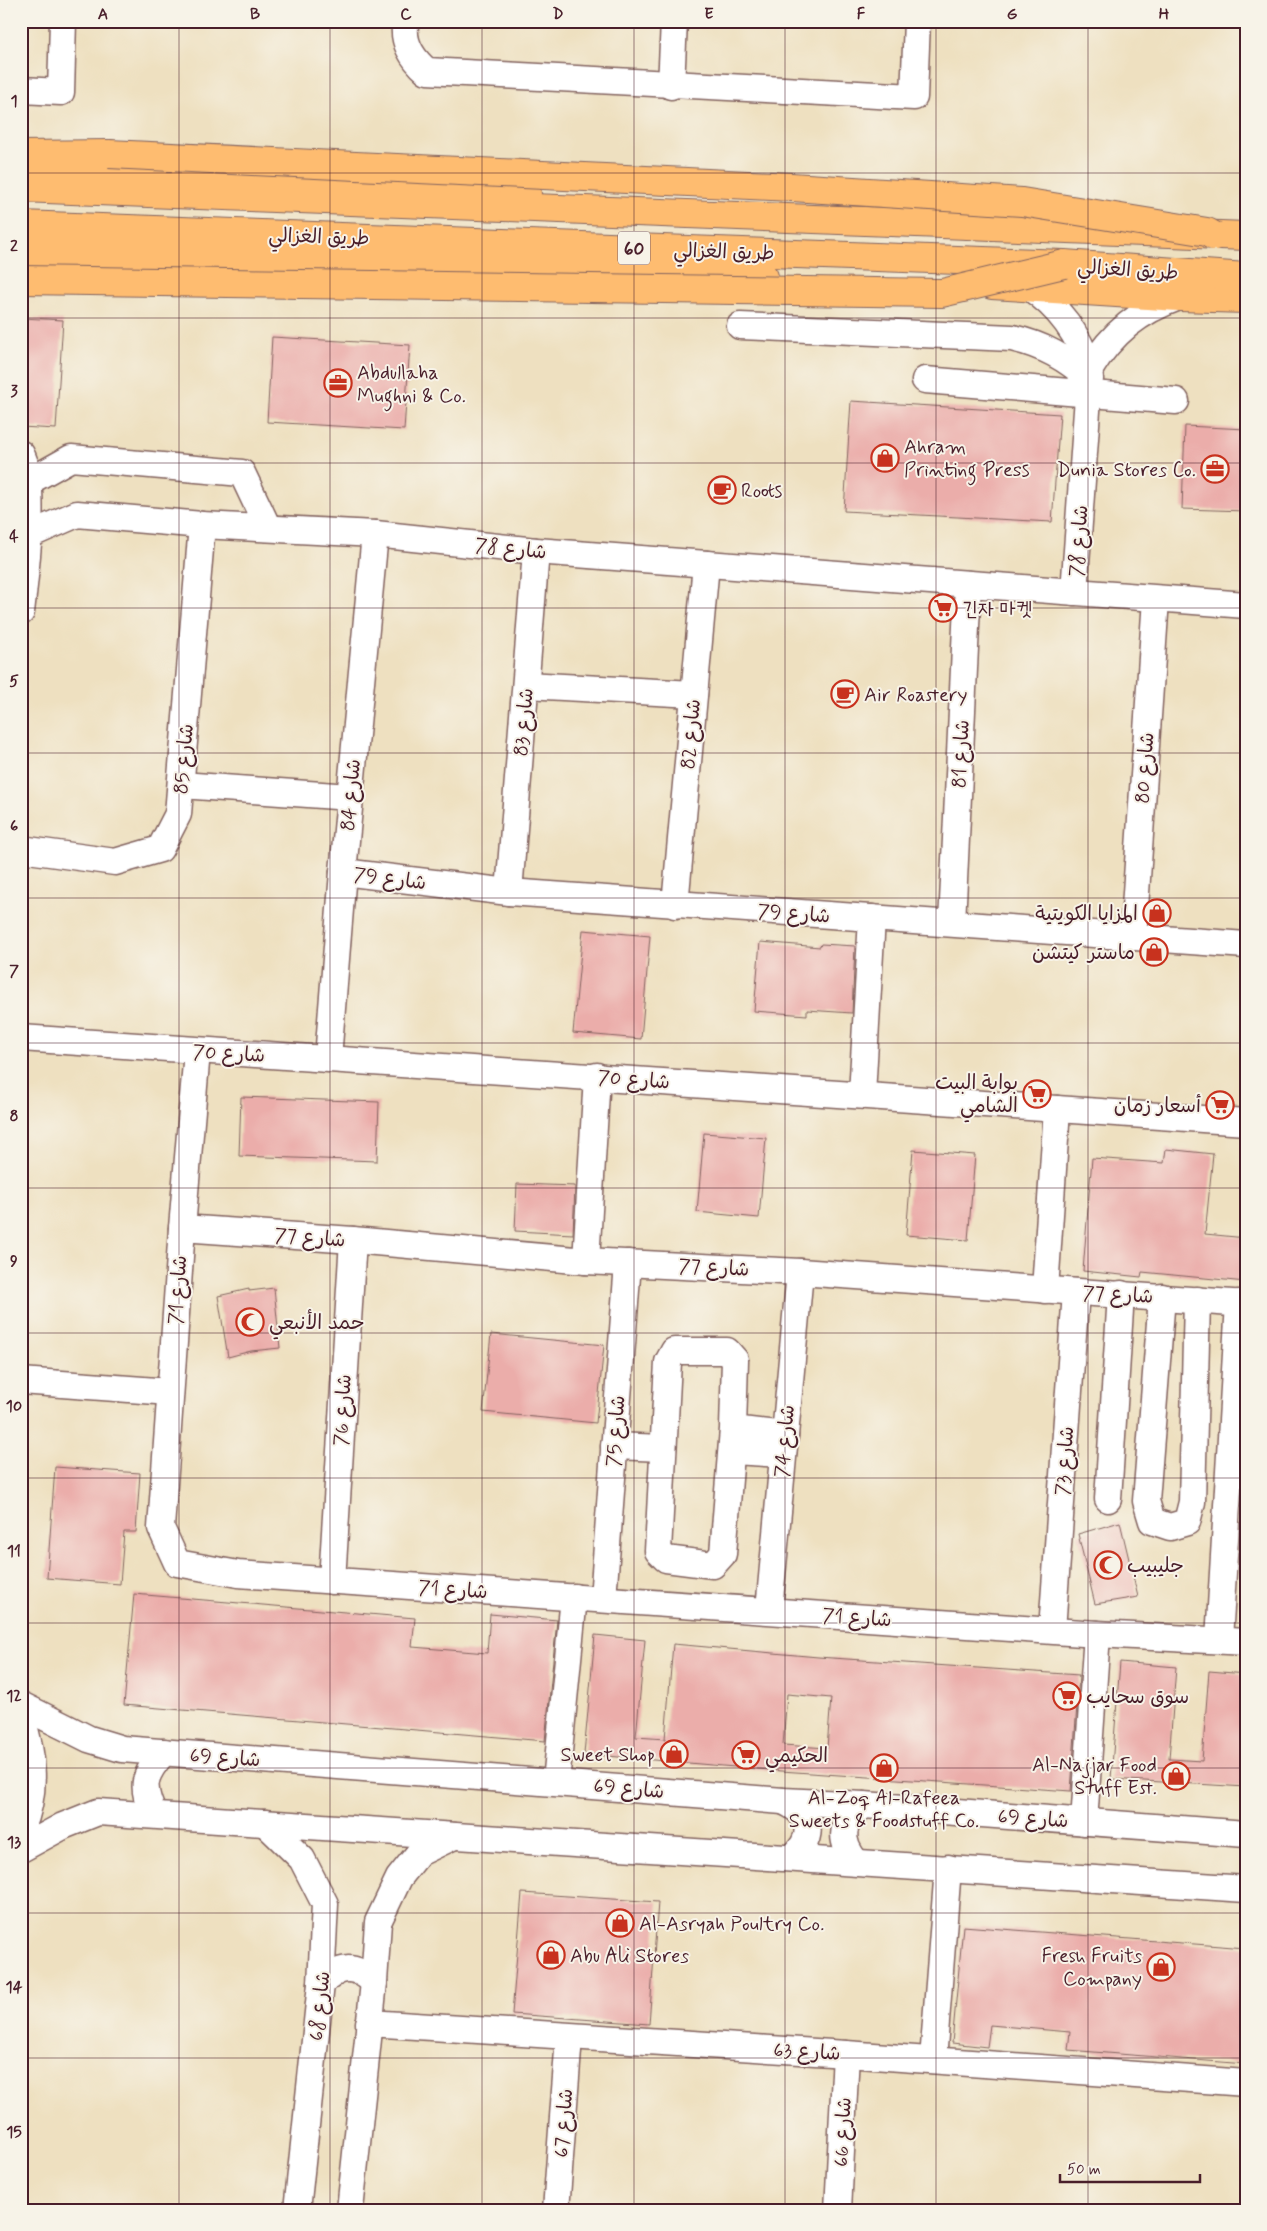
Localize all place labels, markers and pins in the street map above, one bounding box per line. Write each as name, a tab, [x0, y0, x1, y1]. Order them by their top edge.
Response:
place label: Abdullaha Mughni & Co.	[357, 360, 466, 412]
office icon: Abdullaha Mughni & Co.	[323, 368, 353, 398]
place label: Ahram Printing Press	[904, 434, 1030, 486]
shop icon: Ahram Printing Press	[870, 443, 900, 473]
office icon: Dunia Stores Co.	[1200, 454, 1230, 484]
place label: Dunia Stores Co.	[1057, 457, 1196, 484]
cafe icon: Roots	[707, 475, 737, 505]
place label: Roots	[741, 478, 782, 505]
supermarket icon: 긴자 마켓	[928, 593, 958, 623]
place label: 긴자 마켓	[962, 596, 1032, 623]
cafe icon: Air Roastery	[830, 679, 860, 709]
place label: Air Roastery	[864, 682, 968, 709]
shop icon: المزايا الكويتية	[1142, 898, 1172, 928]
place label: المزايا الكويتية	[1035, 901, 1138, 928]
shop icon: ماستر كيتشن	[1139, 937, 1169, 967]
place label: ماستر كيتشن	[1032, 940, 1135, 967]
place label: بوابة البيت الشامي	[935, 1070, 1018, 1123]
supermarket icon: بوابة البيت الشامي	[1022, 1079, 1052, 1109]
supermarket icon: أسعار زمان	[1205, 1090, 1235, 1120]
place label: أسعار زمان	[1114, 1093, 1201, 1120]
mosque icon: حمد الأنبعي	[235, 1307, 265, 1337]
place label: حمد الأنبعي	[269, 1309, 365, 1340]
mosque icon: جليبيب	[1093, 1550, 1123, 1580]
place label: جليبيب	[1127, 1553, 1184, 1580]
supermarket icon: سوق سحايب	[1052, 1681, 1082, 1711]
place label: سوق سحايب	[1086, 1684, 1189, 1711]
shop icon: Sweet Shop	[659, 1739, 689, 1769]
supermarket icon: الحكيمي	[731, 1740, 761, 1770]
place label: Sweet Shop	[560, 1742, 655, 1769]
place label: الحكيمي	[765, 1743, 828, 1773]
place label: Al-Najjar Food Stuff Est.	[1032, 1752, 1157, 1802]
shop icon: Al-Zoq Al-Rafeea Sweets & Foodstuff Co.	[869, 1753, 899, 1783]
shop icon: Al-Najjar Food Stuff Est.	[1161, 1761, 1191, 1791]
place label: Al-Zoq Al-Rafeea Sweets & Foodstuff Co.	[789, 1785, 979, 1835]
shop icon: Al-Asryah Poultry Co.	[605, 1908, 635, 1938]
place label: Al-Asryah Poultry Co.	[639, 1911, 824, 1938]
shop icon: Abu Ali Stores	[536, 1940, 566, 1970]
place label: Abu Ali Stores	[570, 1943, 689, 1970]
place label: Fresh Fruits Company	[1041, 1943, 1142, 1993]
shop icon: Fresh Fruits Company	[1146, 1952, 1176, 1982]

